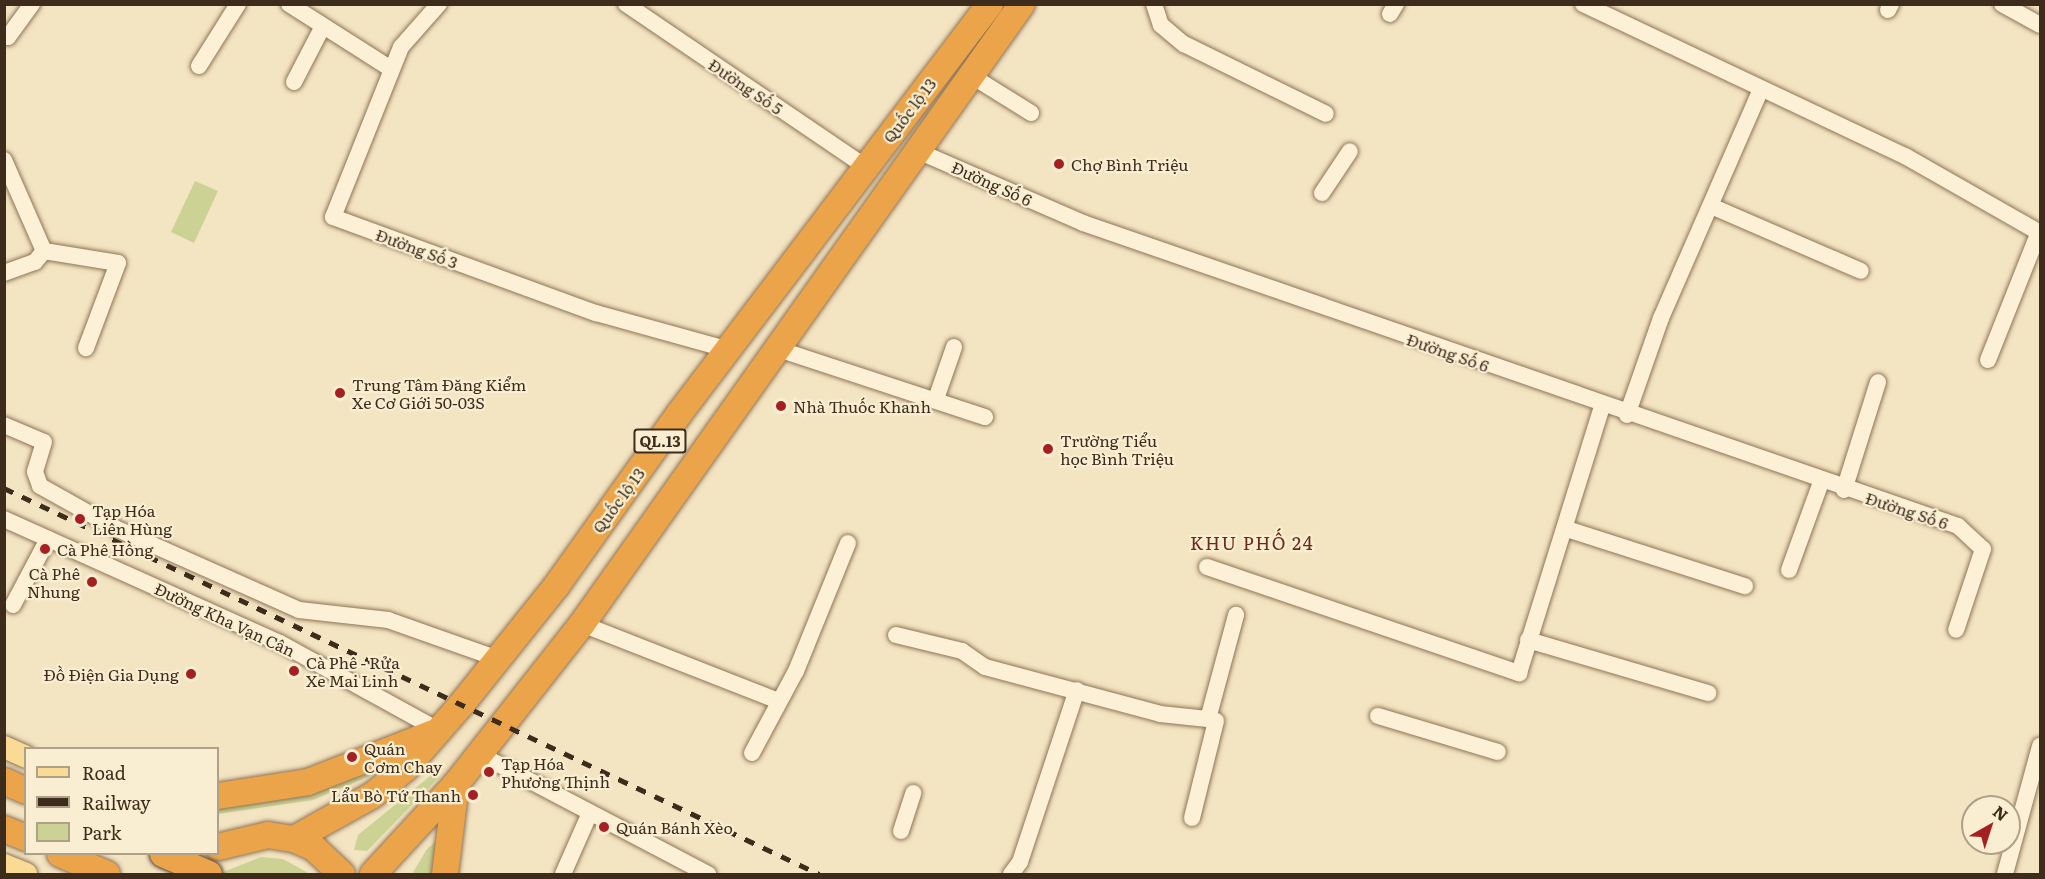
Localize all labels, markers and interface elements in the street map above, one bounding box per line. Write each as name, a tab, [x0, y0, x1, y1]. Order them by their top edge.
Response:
street label: Đường Số 5	[705, 54, 787, 118]
street label: Quốc lộ 13	[879, 74, 939, 146]
place label: Chợ Bình Triệu	[1071, 154, 1189, 174]
street label: Đường Số 6	[949, 157, 1035, 209]
marker: Chợ Bình Triệu	[1052, 157, 1066, 171]
street label: Đường Số 3	[373, 224, 461, 272]
street label: Đường Số 6	[1404, 329, 1492, 375]
place label: Trung Tâm Đăng Kiểm Xe Cơ Giới 50-03S	[352, 374, 526, 412]
marker: Trung Tâm Đăng Kiểm Xe Cơ Giới 50-03S	[333, 386, 347, 400]
place label: Nhà Thuốc Khanh	[793, 396, 931, 416]
marker: Nhà Thuốc Khanh	[774, 399, 788, 413]
road number: QL.13	[633, 429, 687, 453]
place label: Trường Tiểu học Bình Triệu	[1060, 430, 1174, 468]
marker: Trường Tiểu học Bình Triệu	[1041, 442, 1055, 456]
street label: Quốc lộ 13	[588, 464, 648, 536]
street label: Đường Số 6	[1863, 488, 1951, 532]
place label: Tạp Hóa Liên Hùng	[92, 500, 172, 538]
marker: Tạp Hóa Liên Hùng	[73, 512, 87, 526]
district label: KHU PHỐ 24	[1190, 532, 1314, 554]
place label: Cà Phê Hồng	[57, 539, 153, 559]
marker: Cà Phê Hồng	[38, 542, 52, 556]
place label: Cà Phê Nhung	[27, 563, 80, 601]
marker: Cà Phê Nhung	[85, 575, 99, 589]
street label: Đường Kha Vạn Cân	[152, 578, 298, 660]
place label: Cà Phê - Rửa Xe Mai Linh	[306, 652, 400, 690]
place label: Đồ Điện Gia Dụng	[44, 664, 179, 684]
marker: Cà Phê - Rửa Xe Mai Linh	[287, 664, 301, 678]
marker: Đồ Điện Gia Dụng	[184, 667, 198, 681]
place label: Quán Cơm Chay	[364, 738, 442, 776]
legend	[24, 747, 219, 855]
marker: Quán Cơm Chay	[345, 750, 359, 764]
place label: Tạp Hóa Phương Thịnh	[501, 753, 610, 791]
text: Road	[82, 759, 126, 786]
marker: Tạp Hóa Phương Thịnh	[482, 765, 496, 779]
place label: Lẩu Bò Tứ Thanh	[331, 785, 461, 805]
marker: Lẩu Bò Tứ Thanh	[466, 788, 480, 802]
text: Railway	[82, 789, 151, 816]
north arrow	[1961, 795, 2021, 855]
text: N	[1988, 799, 2014, 826]
place label: Quán Bánh Xèo	[616, 817, 733, 837]
text: Park	[82, 819, 121, 846]
marker: Quán Bánh Xèo	[597, 820, 611, 834]

